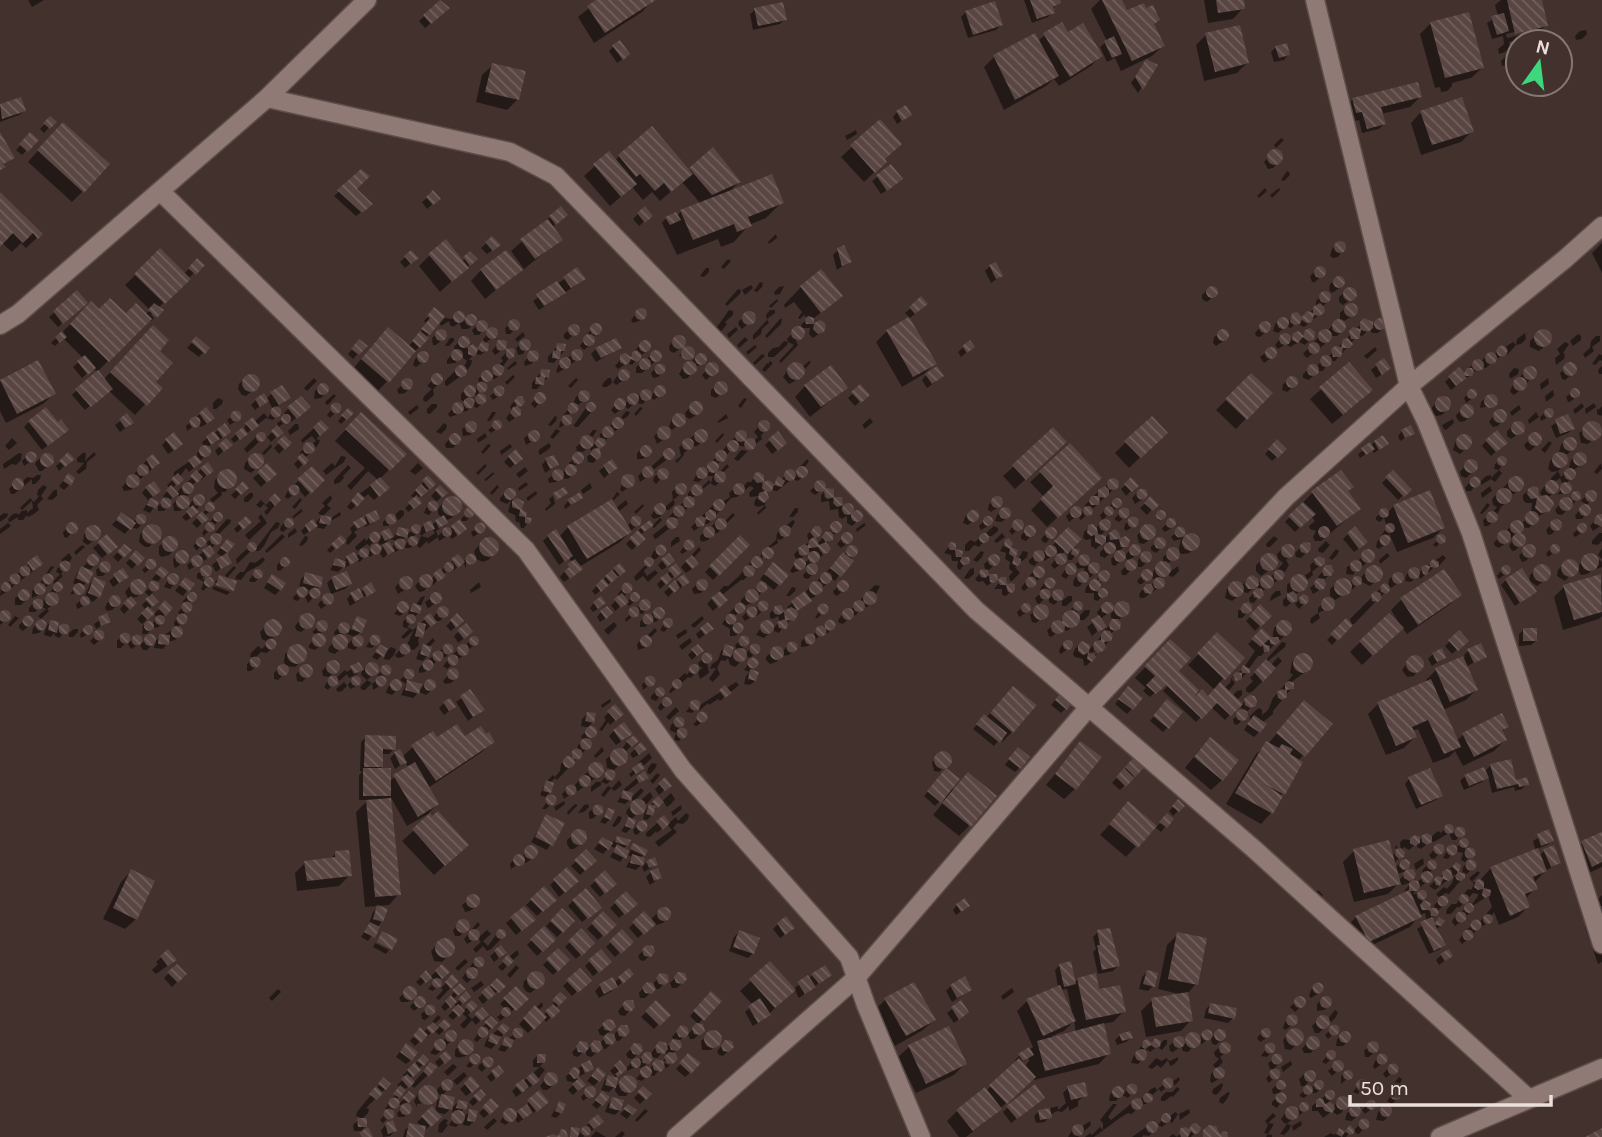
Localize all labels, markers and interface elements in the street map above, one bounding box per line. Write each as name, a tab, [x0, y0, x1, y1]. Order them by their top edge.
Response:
north arrow	[1504, 28, 1574, 98]
text: N	[1534, 35, 1552, 60]
scale bar	[1350, 1064, 1551, 1108]
text: 50 m	[1360, 1076, 1409, 1100]

